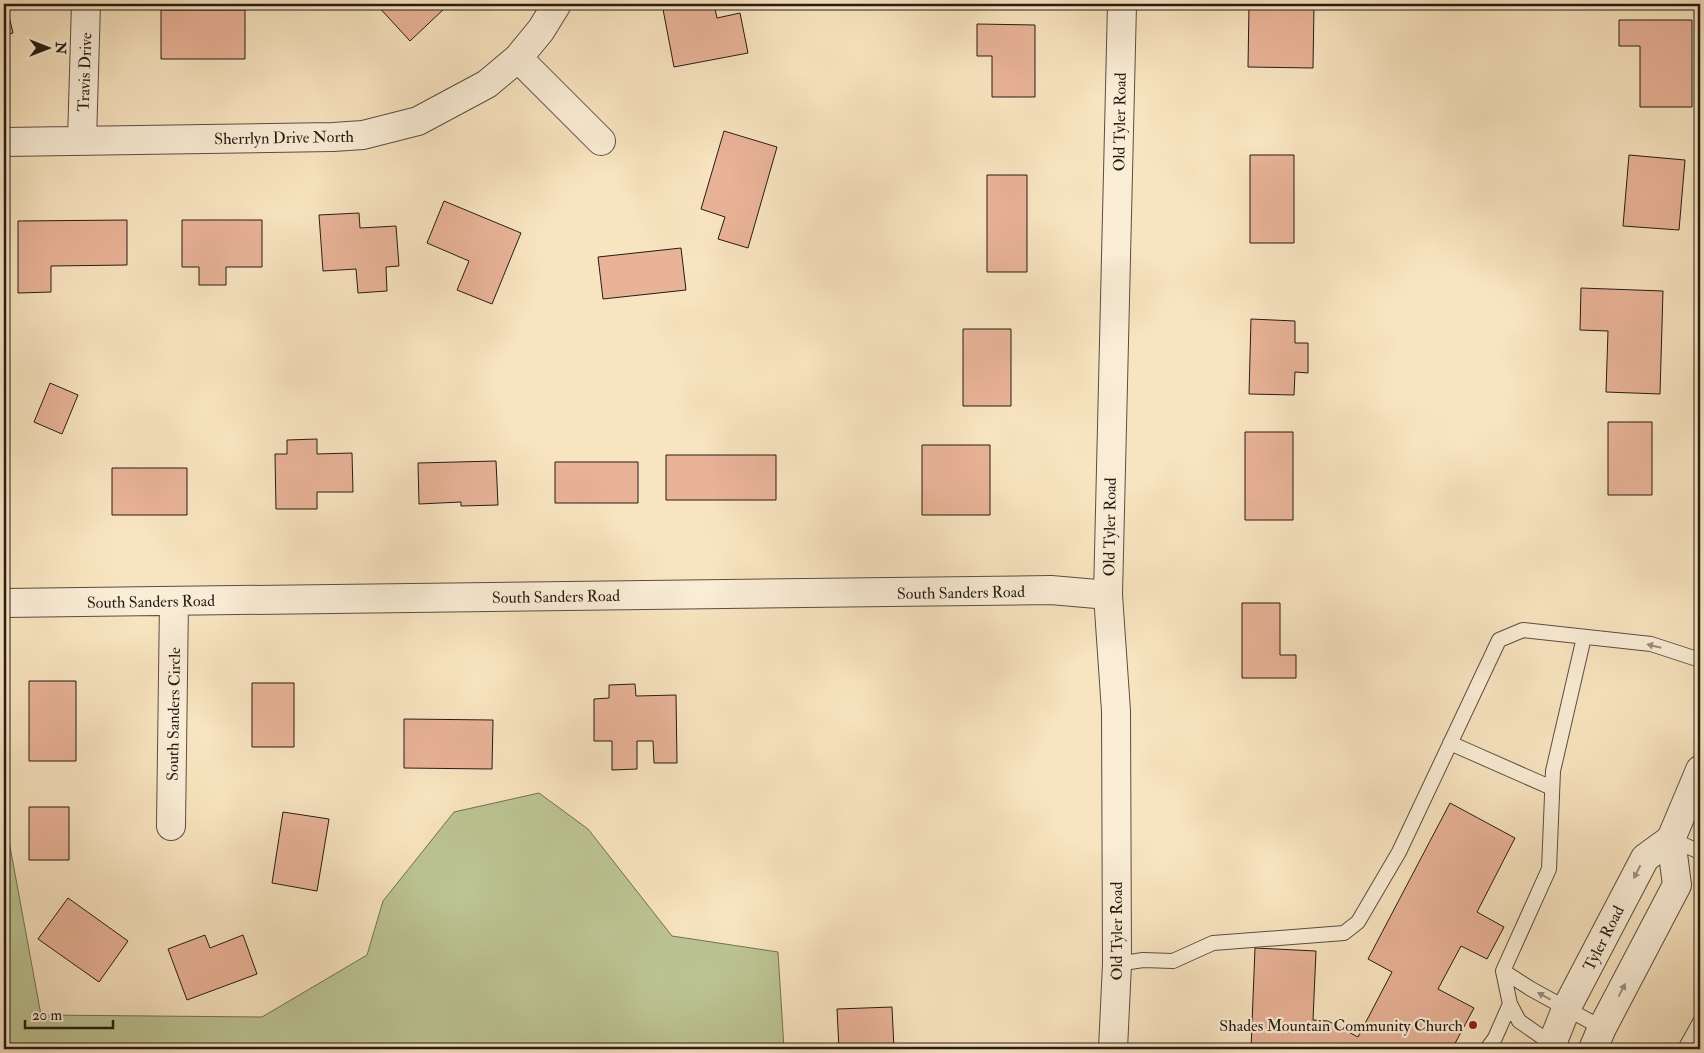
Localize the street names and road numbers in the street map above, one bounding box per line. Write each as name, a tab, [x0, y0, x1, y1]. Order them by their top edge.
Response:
street label: Travis Drive	[74, 32, 96, 112]
street label: Old Tyler Road	[1109, 72, 1131, 172]
street label: Sherrlyn Drive North	[214, 127, 355, 149]
street label: Old Tyler Road	[1099, 477, 1121, 577]
street label: South Sanders Road	[897, 582, 1025, 604]
street label: South Sanders Road	[492, 586, 620, 608]
street label: South Sanders Road	[87, 591, 215, 613]
street label: South Sanders Circle	[163, 647, 185, 781]
street label: Old Tyler Road	[1107, 881, 1127, 981]
street label: Tyler Road	[1579, 902, 1629, 975]

